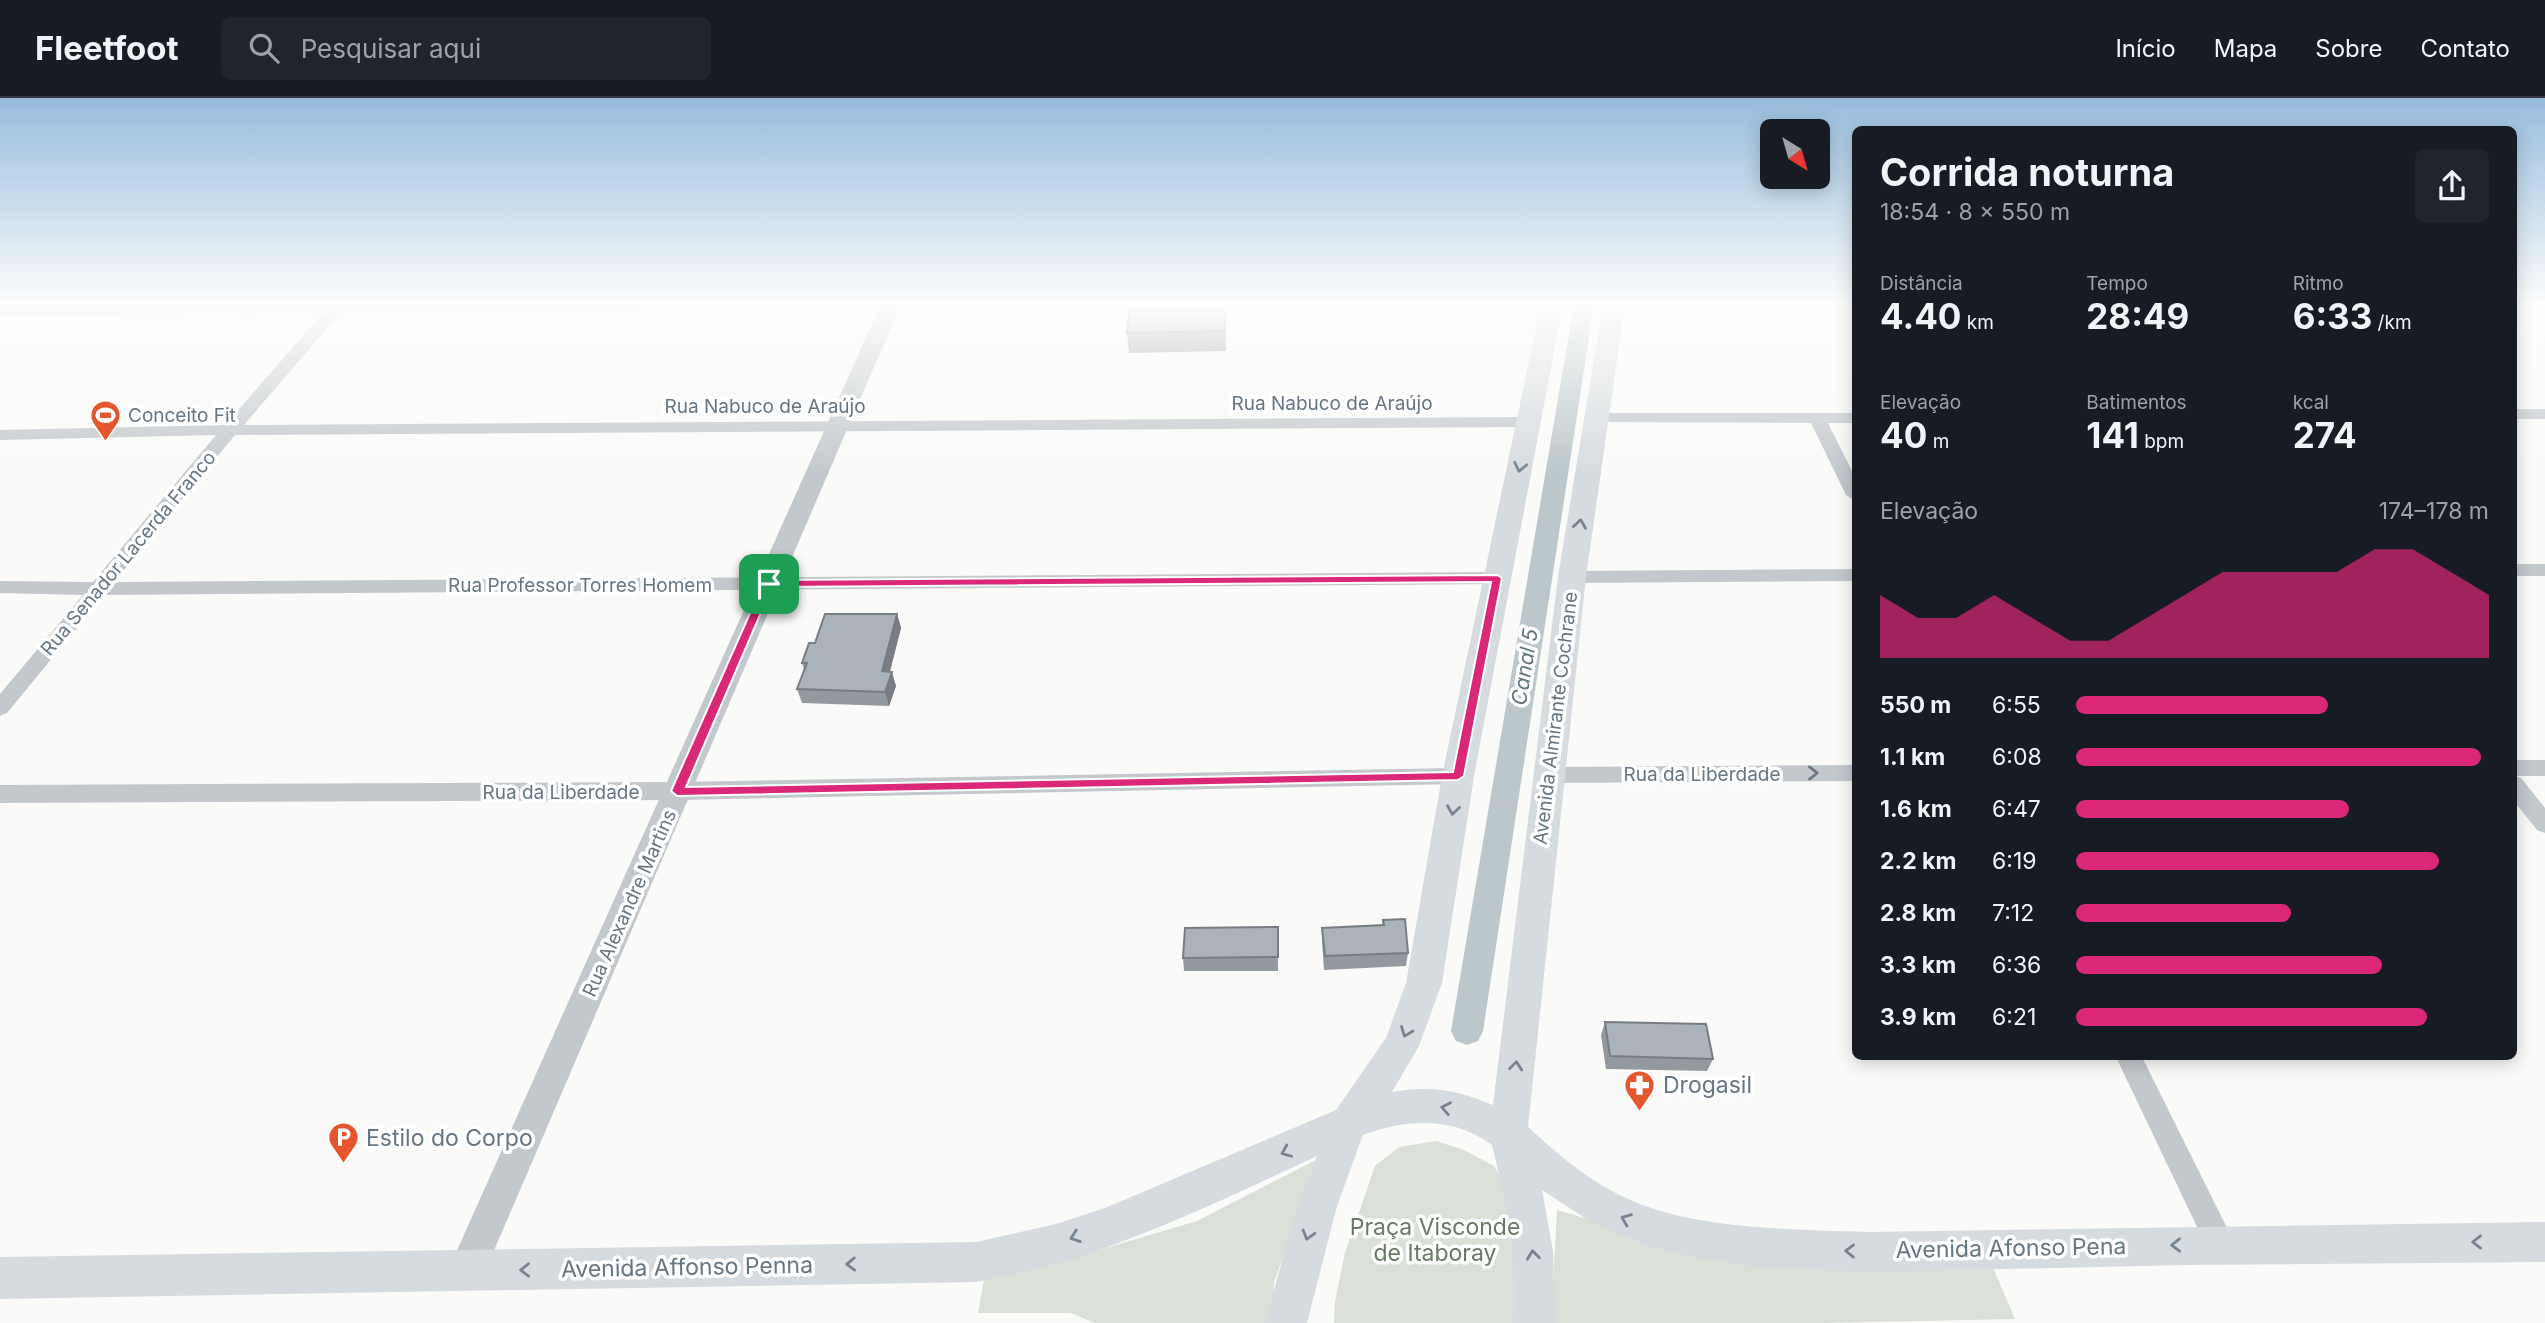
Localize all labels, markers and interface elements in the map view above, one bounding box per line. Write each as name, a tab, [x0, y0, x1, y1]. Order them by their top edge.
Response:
search box	[221, 17, 711, 80]
text: Fleetfoot	[35, 28, 179, 68]
icon: search	[245, 29, 283, 67]
text: Pesquisar aqui	[301, 33, 481, 64]
text: Início	[2115, 34, 2176, 63]
text: Mapa	[2214, 34, 2277, 63]
text: Sobre	[2315, 34, 2382, 63]
text: Contato	[2420, 34, 2510, 63]
north arrow	[1760, 119, 1830, 189]
map controls	[1760, 119, 1830, 189]
text: Corrida noturna	[1880, 149, 2174, 195]
button: share	[2415, 149, 2489, 223]
text: 18:54 · 8 × 550 m	[1880, 198, 2070, 226]
text: Distância	[1880, 272, 1963, 295]
text: Tempo	[2086, 272, 2148, 295]
text: Ritmo	[2293, 272, 2344, 295]
text: 4.40	[1880, 295, 1961, 337]
text: 28:49	[2086, 295, 2189, 337]
text: 6:33	[2293, 295, 2372, 337]
text: km	[1961, 311, 1994, 334]
text: /km	[2372, 311, 2412, 334]
text: Elevação	[1880, 391, 1961, 414]
text: Batimentos	[2086, 391, 2187, 414]
text: kcal	[2293, 391, 2329, 414]
street label: Rua Nabuco de Araújo	[1231, 392, 1433, 415]
street label: Rua Nabuco de Araújo	[664, 395, 866, 418]
sports icon: Conceito Fit	[88, 398, 122, 442]
place label: Conceito Fit	[128, 404, 236, 427]
text: 40	[1880, 414, 1927, 456]
text: 141	[2086, 414, 2139, 456]
text: 274	[2293, 414, 2357, 456]
text: m	[1927, 430, 1949, 453]
text: bpm	[2139, 430, 2184, 453]
street label: Rua Senador Lacerda Franco	[36, 446, 221, 660]
one-way arrow	[1514, 461, 1529, 473]
text: Elevação	[1880, 497, 1978, 525]
text: 174–178 m	[2379, 497, 2489, 525]
one-way arrow	[1572, 518, 1587, 530]
pin	[739, 554, 799, 614]
icon: arrive	[750, 565, 788, 603]
street label: Rua Professor Torres Homem	[448, 574, 712, 597]
street label: Avenida Almirante Cochrane	[1529, 590, 1582, 846]
water label: Canal 5	[1506, 627, 1543, 707]
text: 550 m	[1880, 691, 1951, 719]
text: 6:55	[1992, 691, 2041, 719]
text: 1.1 km	[1880, 743, 1945, 771]
text: 6:08	[1992, 743, 2042, 771]
street label: Rua da Liberdade	[1623, 763, 1781, 786]
one-way arrow	[1808, 765, 1819, 781]
street label: Rua da Liberdade	[482, 781, 640, 804]
text: 1.6 km	[1880, 795, 1952, 823]
text: 6:47	[1992, 795, 2041, 823]
one-way arrow	[1446, 805, 1461, 816]
street label: Rua Alexandre Martins	[578, 806, 681, 1000]
text: 2.2 km	[1880, 847, 1956, 875]
text: 6:19	[1992, 847, 2037, 875]
text: 2.8 km	[1880, 899, 1956, 927]
text: 7:12	[1992, 899, 2034, 927]
text: 3.3 km	[1880, 951, 1956, 979]
text: 6:36	[1992, 951, 2041, 979]
text: 3.9 km	[1880, 1003, 1956, 1031]
text: 6:21	[1992, 1003, 2036, 1031]
one-way arrow	[1400, 1026, 1414, 1038]
one-way arrow	[1508, 1060, 1523, 1072]
pharmacy icon: Drogasil	[1623, 1068, 1657, 1112]
place label: Drogasil	[1663, 1071, 1752, 1099]
one-way arrow	[1440, 1102, 1452, 1117]
parking icon: Estilo do Corpo	[326, 1121, 360, 1165]
place label: Estilo do Corpo	[366, 1124, 533, 1152]
one-way arrow	[1281, 1144, 1293, 1158]
park label: Praça Visconde de Itaboray	[1350, 1213, 1520, 1267]
one-way arrow	[1621, 1213, 1634, 1227]
one-way arrow	[1069, 1229, 1082, 1243]
one-way arrow	[1302, 1229, 1317, 1241]
street label: Avenida Afonso Pena	[1895, 1232, 2127, 1264]
one-way arrow	[2471, 1234, 2482, 1250]
one-way arrow	[2170, 1237, 2181, 1253]
one-way arrow	[1845, 1243, 1856, 1258]
one-way arrow	[1526, 1249, 1541, 1261]
street label: Avenida Affonso Penna	[561, 1251, 813, 1283]
one-way arrow	[845, 1256, 855, 1272]
one-way arrow	[519, 1262, 530, 1277]

